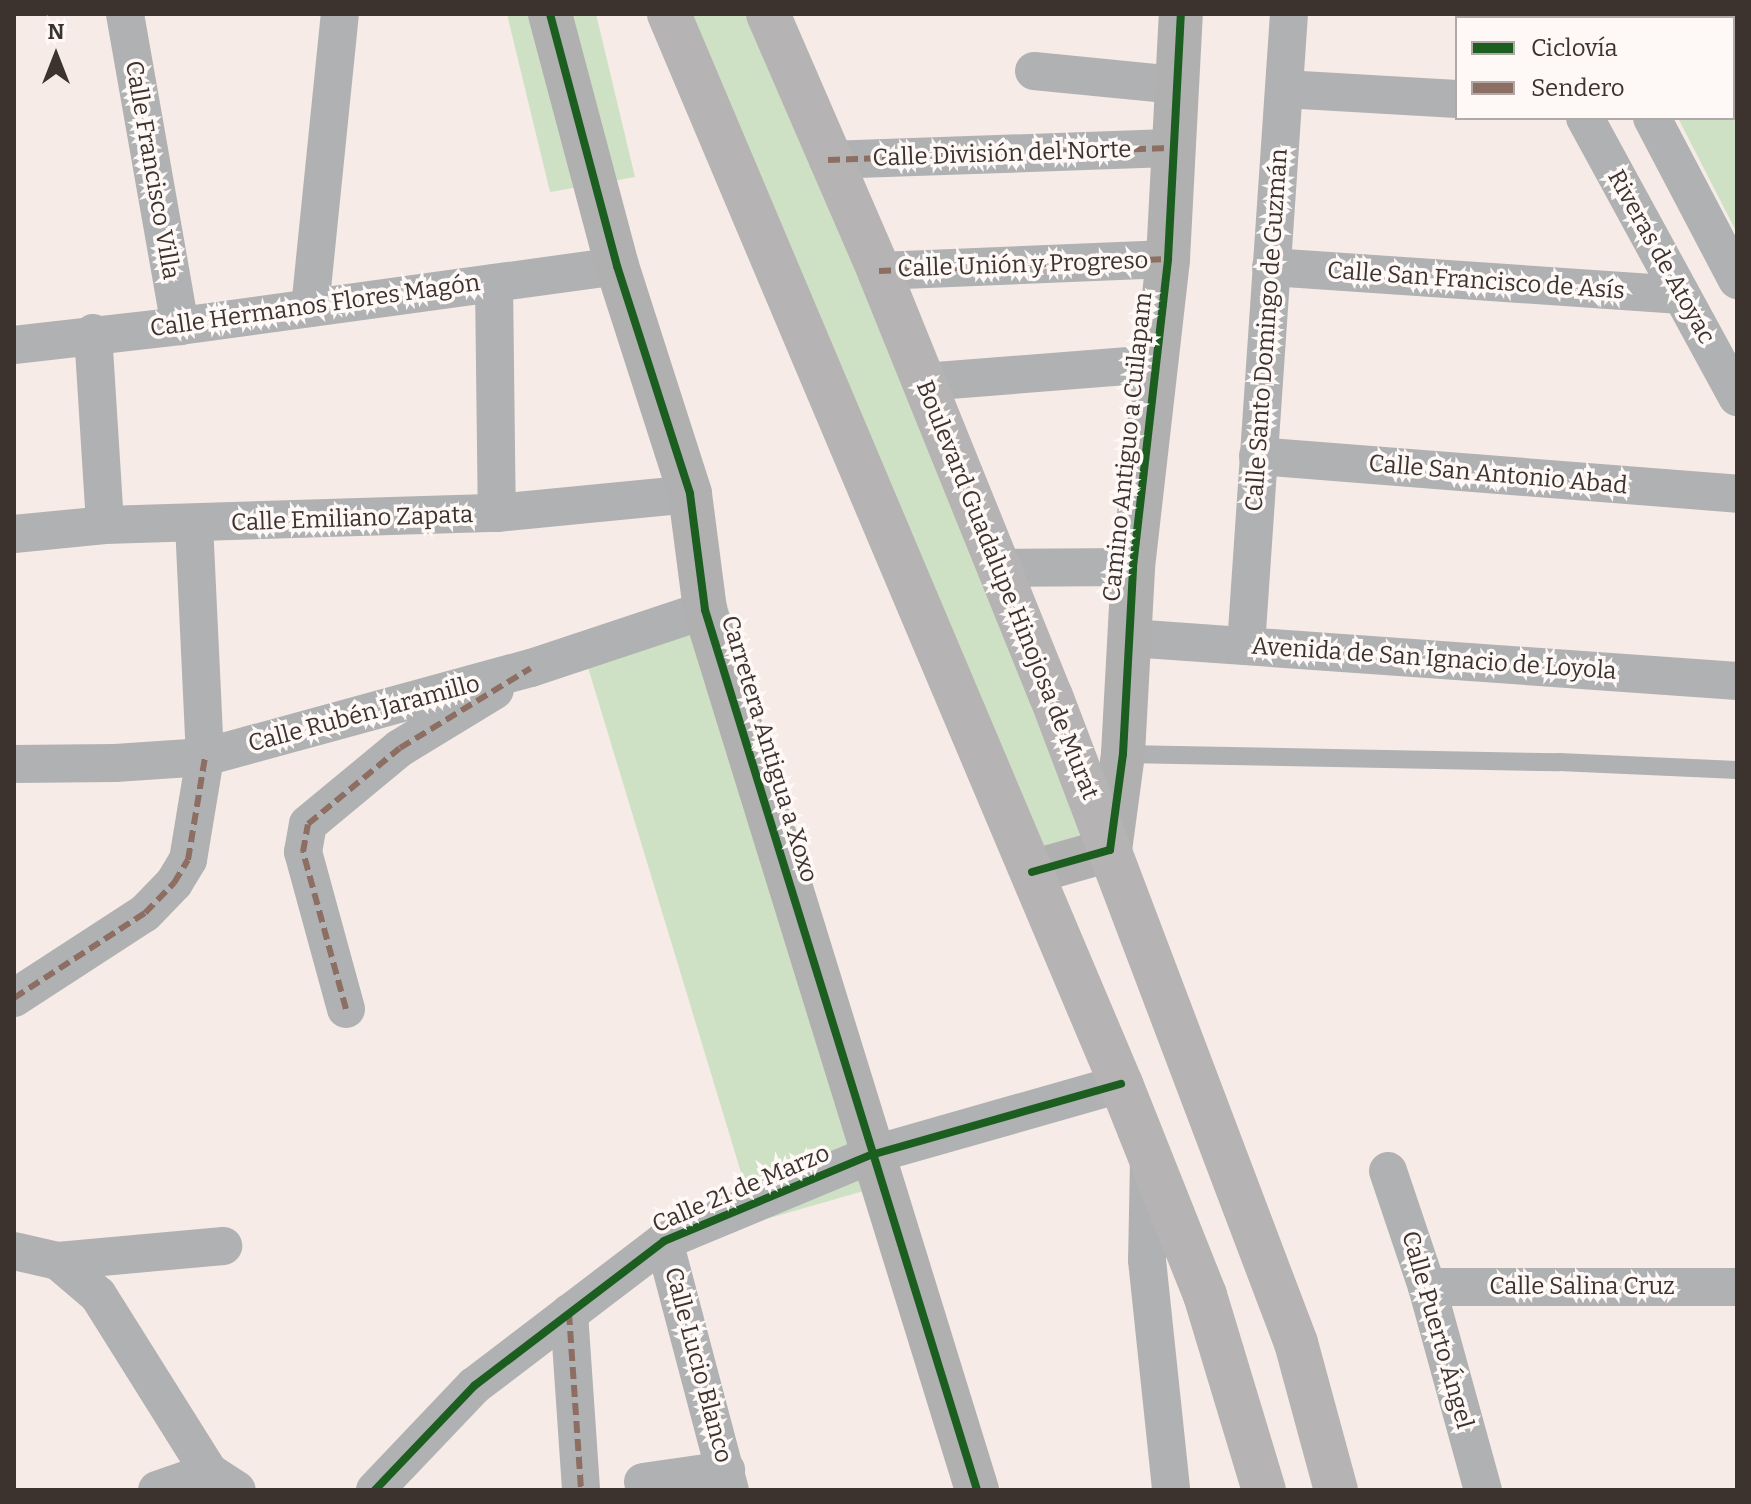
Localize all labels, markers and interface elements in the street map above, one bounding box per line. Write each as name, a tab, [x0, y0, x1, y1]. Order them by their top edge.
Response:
north arrow	[16, 16, 96, 96]
legend	[1455, 16, 1735, 120]
text: N	[48, 18, 64, 45]
text: Ciclovía	[1531, 34, 1618, 62]
street label: Calle Francisco Villa	[119, 58, 185, 282]
text: Sendero	[1531, 74, 1625, 102]
street label: Calle División del Norte	[872, 135, 1132, 173]
street label: Calle Santo Domingo de Guzmán	[1240, 148, 1294, 512]
street label: Riveras de Atoyac	[1601, 165, 1721, 349]
street label: Calle Unión y Progreso	[897, 246, 1149, 284]
street label: Calle San Francisco de Asís	[1326, 256, 1626, 306]
street label: Calle Hermanos Flores Magón	[148, 269, 482, 343]
street label: Camino Antiguo a Cuilapam	[1097, 291, 1159, 603]
street label: Boulevard Guadalupe Hinojosa de Murat	[910, 376, 1104, 804]
street label: Calle San Antonio Abad	[1367, 449, 1629, 501]
street label: Calle Emiliano Zapata	[230, 500, 474, 538]
street label: Carretera Antigua a Xoxo	[715, 612, 823, 886]
street label: Avenida de San Ignacio de Loyola	[1251, 632, 1617, 686]
street label: Calle Rubén Jaramillo	[245, 669, 483, 759]
street label: Calle 21 de Marzo	[648, 1139, 834, 1239]
street label: Calle Puerto Ángel	[1395, 1228, 1479, 1432]
street label: Calle Lucio Blanco	[658, 1264, 738, 1466]
street label: Calle Salina Cruz	[1489, 1273, 1675, 1301]

